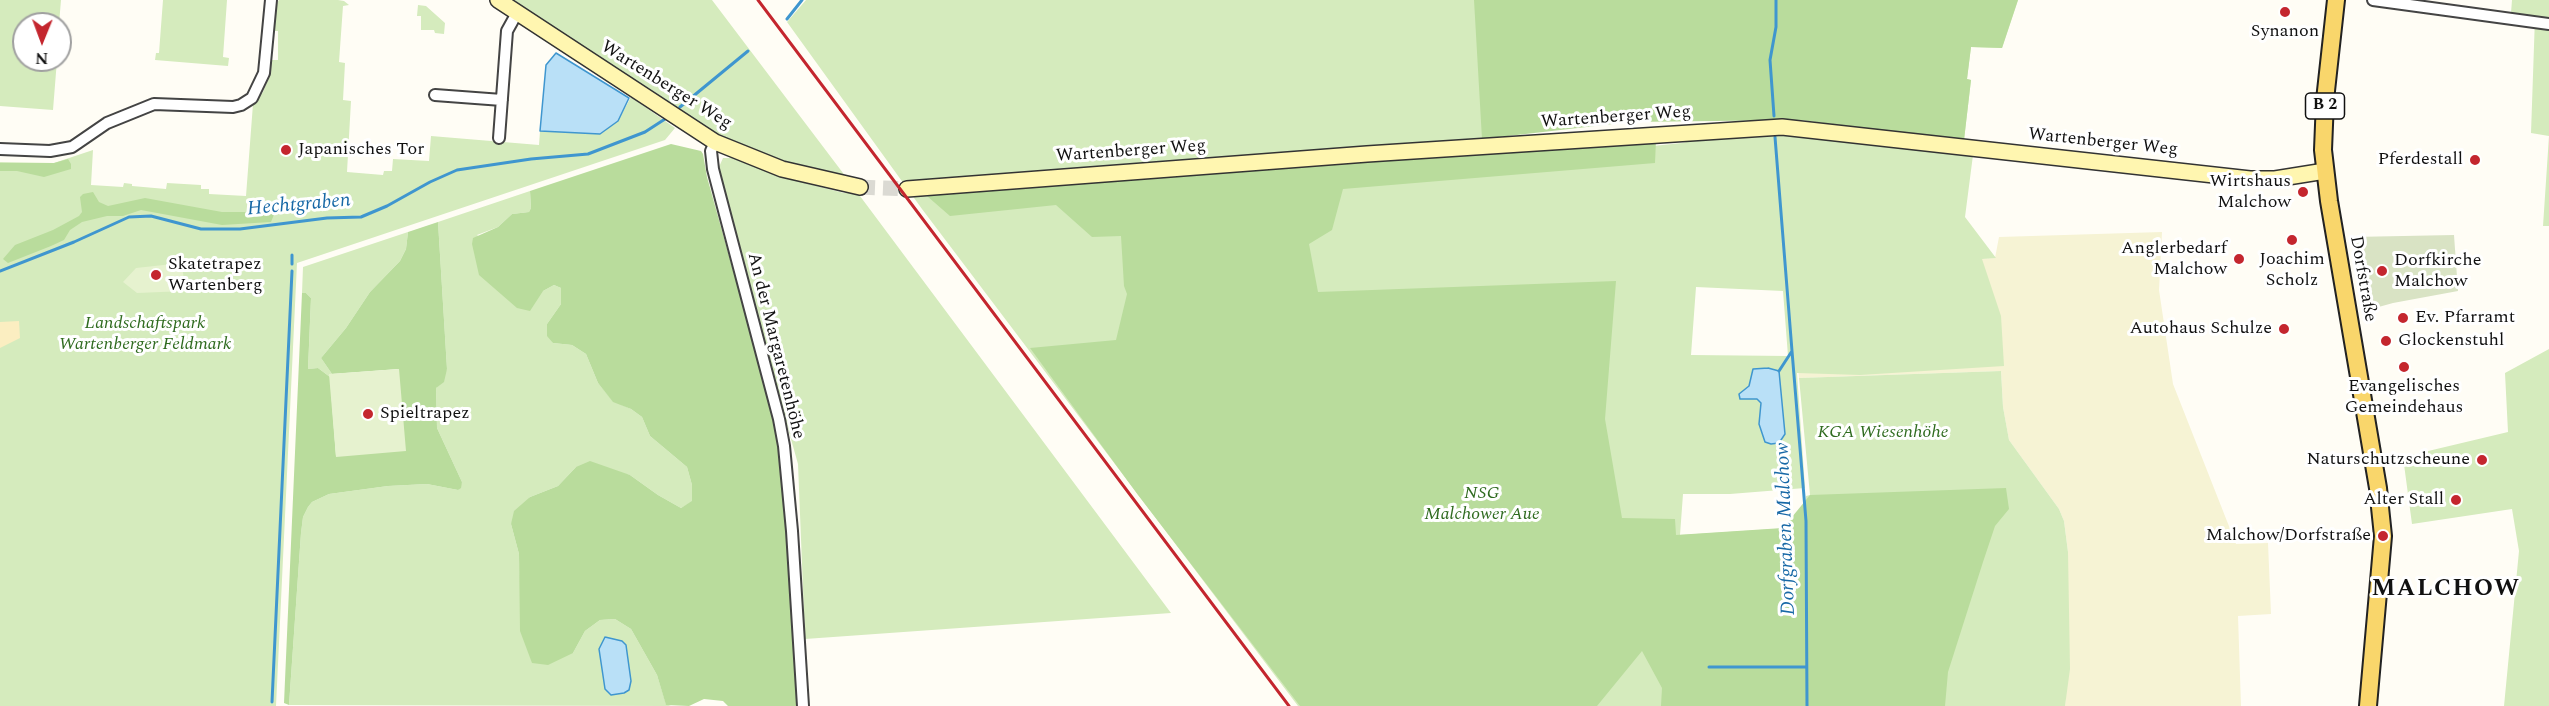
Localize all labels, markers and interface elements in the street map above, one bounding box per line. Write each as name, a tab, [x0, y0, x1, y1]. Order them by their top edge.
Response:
marker: Synanon	[2278, 5, 2292, 19]
north arrow	[12, 12, 72, 72]
place label: Synanon	[2251, 21, 2319, 43]
street label: Wartenberger Weg	[596, 37, 736, 135]
text: N	[35, 46, 48, 70]
road number: B 2	[2306, 93, 2344, 119]
street label: Wartenberger Weg	[1540, 102, 1692, 134]
street label: Wartenberger Weg	[2027, 124, 2179, 162]
street label: Wartenberger Weg	[1055, 136, 1207, 168]
place label: Japanisches Tor	[298, 139, 424, 161]
marker: Japanisches Tor	[279, 143, 293, 157]
place label: Pferdestall	[2378, 149, 2463, 171]
marker: Pferdestall	[2468, 153, 2482, 167]
place label: Wirtshaus Malchow	[2210, 171, 2291, 213]
marker: Wirtshaus Malchow	[2296, 185, 2310, 199]
water label: Hechtgraben	[246, 190, 352, 222]
marker: Joachim Scholz	[2285, 233, 2299, 247]
street label: Dorfstraße	[2344, 234, 2380, 324]
place label: Anglerbedarf Malchow	[2121, 238, 2227, 280]
place label: Joachim Scholz	[2259, 249, 2325, 292]
place label: Dorfkirche Malchow	[2394, 250, 2481, 292]
street label: An der Margaretenhöhe	[741, 251, 809, 441]
marker: Anglerbedarf Malchow	[2232, 252, 2246, 266]
place label: Skatetrapez Wartenberg	[168, 254, 262, 296]
marker: Dorfkirche Malchow	[2375, 264, 2389, 278]
marker: Skatetrapez Wartenberg	[149, 268, 163, 282]
place label: Ev. Pfarramt	[2415, 307, 2515, 329]
marker: Ev. Pfarramt	[2396, 311, 2410, 325]
park label: Landschaftspark Wartenberger Feldmark	[59, 313, 231, 356]
place label: Autohaus Schulze	[2129, 318, 2272, 340]
marker: Autohaus Schulze	[2277, 322, 2291, 336]
place label: Glockenstuhl	[2398, 330, 2504, 352]
marker: Glockenstuhl	[2379, 334, 2393, 348]
marker: Evangelisches Gemeindehaus	[2397, 360, 2411, 374]
place label: Evangelisches Gemeindehaus	[2345, 376, 2463, 418]
place label: Spieltrapez	[380, 403, 470, 425]
marker: Spieltrapez	[361, 407, 375, 421]
park label: KGA Wiesenhöhe	[1817, 422, 1949, 444]
water label: Dorfgraben Malchow	[1772, 442, 1802, 616]
place label: Naturschutzscheune	[2306, 449, 2470, 471]
marker: Naturschutzscheune	[2475, 453, 2489, 467]
park label: NSG Malchower Aue	[1424, 483, 1540, 526]
place label: Alter Stall	[2363, 489, 2444, 511]
marker: Alter Stall	[2449, 493, 2463, 507]
place label: Malchow/Dorfstraße	[2206, 525, 2371, 547]
marker: Malchow/Dorfstraße	[2376, 529, 2390, 543]
district label: MALCHOW	[2371, 576, 2521, 604]

